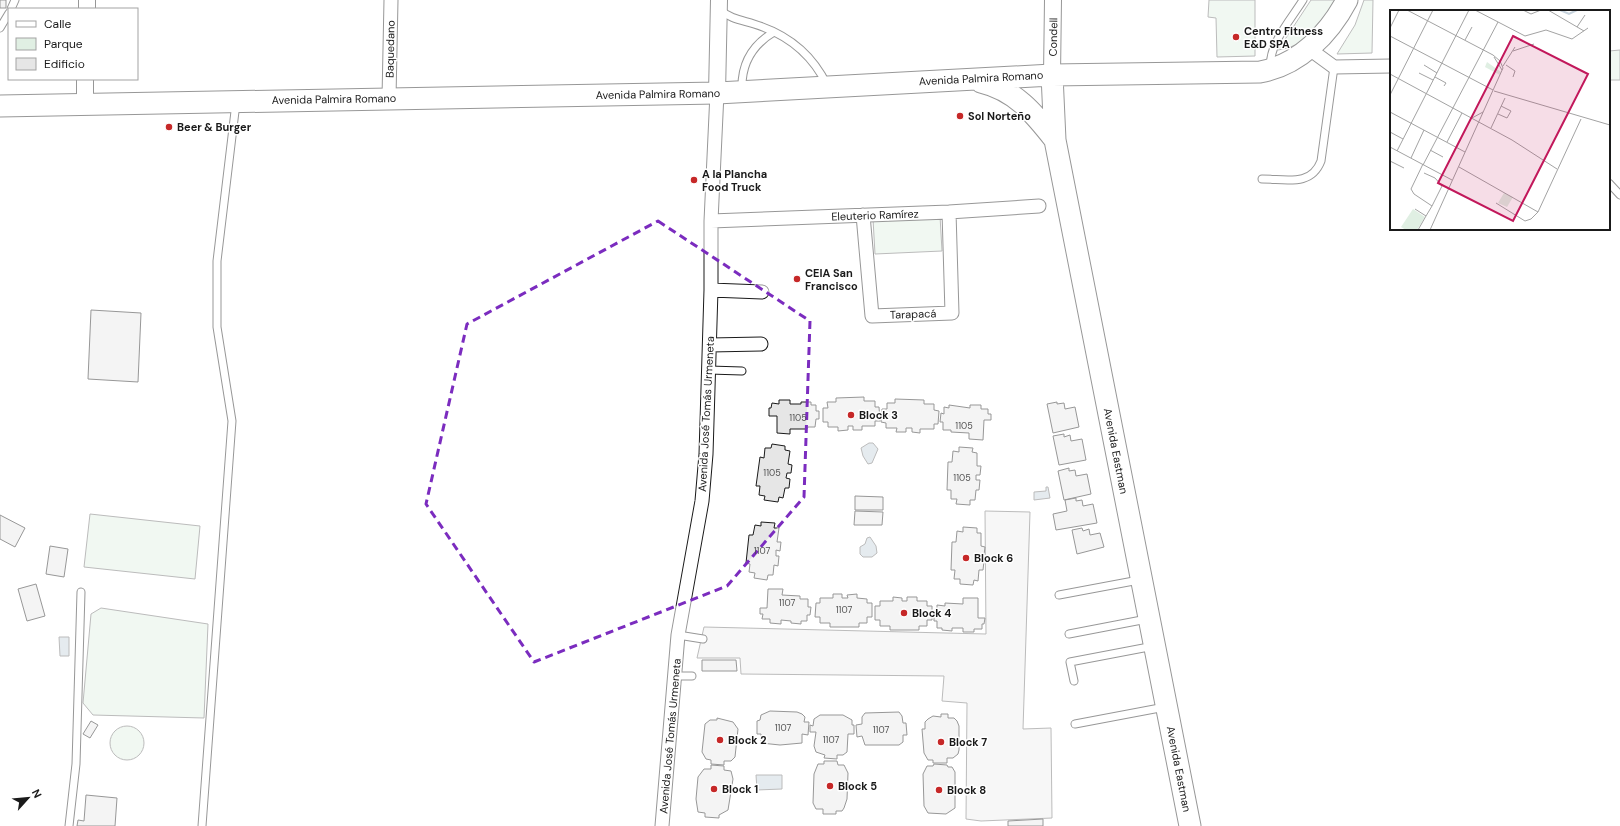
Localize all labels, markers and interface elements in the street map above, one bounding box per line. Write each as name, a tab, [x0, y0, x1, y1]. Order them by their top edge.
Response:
legend	[8, 8, 138, 80]
inset map	[1390, 10, 1610, 230]
text: Calle	[44, 16, 71, 32]
street label: Condell	[1046, 17, 1060, 57]
street label: Baquedano	[382, 20, 398, 78]
place label: Centro Fitness E&D SPA	[1244, 24, 1323, 51]
marker: Centro Fitness E&D SPA	[1231, 32, 1241, 42]
text: Parque	[44, 36, 83, 52]
text: Edificio	[44, 56, 85, 72]
street label: Avenida Palmira Romano	[918, 68, 1044, 88]
street label: Avenida Palmira Romano	[596, 86, 720, 102]
street label: Avenida Palmira Romano	[272, 91, 396, 107]
place label: Sol Norteño	[968, 109, 1031, 123]
marker: Sol Norteño	[955, 111, 965, 121]
place label: Beer & Burger	[177, 120, 252, 134]
marker: Beer & Burger	[164, 122, 174, 132]
place label: A la Plancha Food Truck	[702, 167, 767, 194]
marker: A la Plancha Food Truck	[689, 175, 699, 185]
street label: Eleuterio Ramírez	[831, 206, 919, 224]
place label: CEIA San Francisco	[805, 266, 858, 293]
marker: CEIA San Francisco	[792, 274, 802, 284]
street label: Tarapacá	[889, 306, 937, 322]
street label: Avenida José Tomás Urmeneta	[695, 336, 717, 492]
street label: Avenida Eastman	[1101, 407, 1131, 495]
place label: Block 3	[859, 408, 898, 422]
marker: Block 3	[846, 410, 856, 420]
house number: 1105	[789, 412, 807, 424]
house number: 1105	[955, 420, 973, 432]
house number: 1105	[763, 467, 781, 479]
house number: 1105	[953, 472, 971, 484]
house number: 1107	[754, 545, 770, 557]
place label: Block 6	[974, 551, 1013, 565]
marker: Block 6	[961, 553, 971, 563]
house number: 1107	[779, 597, 795, 609]
house number: 1107	[836, 604, 852, 616]
place label: Block 4	[912, 606, 951, 620]
marker: Block 4	[899, 608, 909, 618]
street label: Avenida José Tomás Urmeneta	[656, 658, 684, 814]
house number: 1107	[775, 722, 791, 734]
house number: 1107	[873, 724, 889, 736]
street label: Avenida Eastman	[1164, 725, 1194, 813]
place label: Block 2	[728, 733, 767, 747]
house number: 1107	[823, 734, 839, 746]
marker: Block 2	[715, 735, 725, 745]
place label: Block 7	[949, 735, 987, 749]
marker: Block 7	[936, 737, 946, 747]
north arrow	[8, 778, 48, 818]
place label: Block 5	[838, 779, 877, 793]
marker: Block 5	[825, 781, 835, 791]
place label: Block 1	[722, 782, 758, 796]
place label: Block 8	[947, 783, 986, 797]
marker: Block 1	[709, 784, 719, 794]
marker: Block 8	[934, 785, 944, 795]
text: N	[29, 787, 45, 800]

